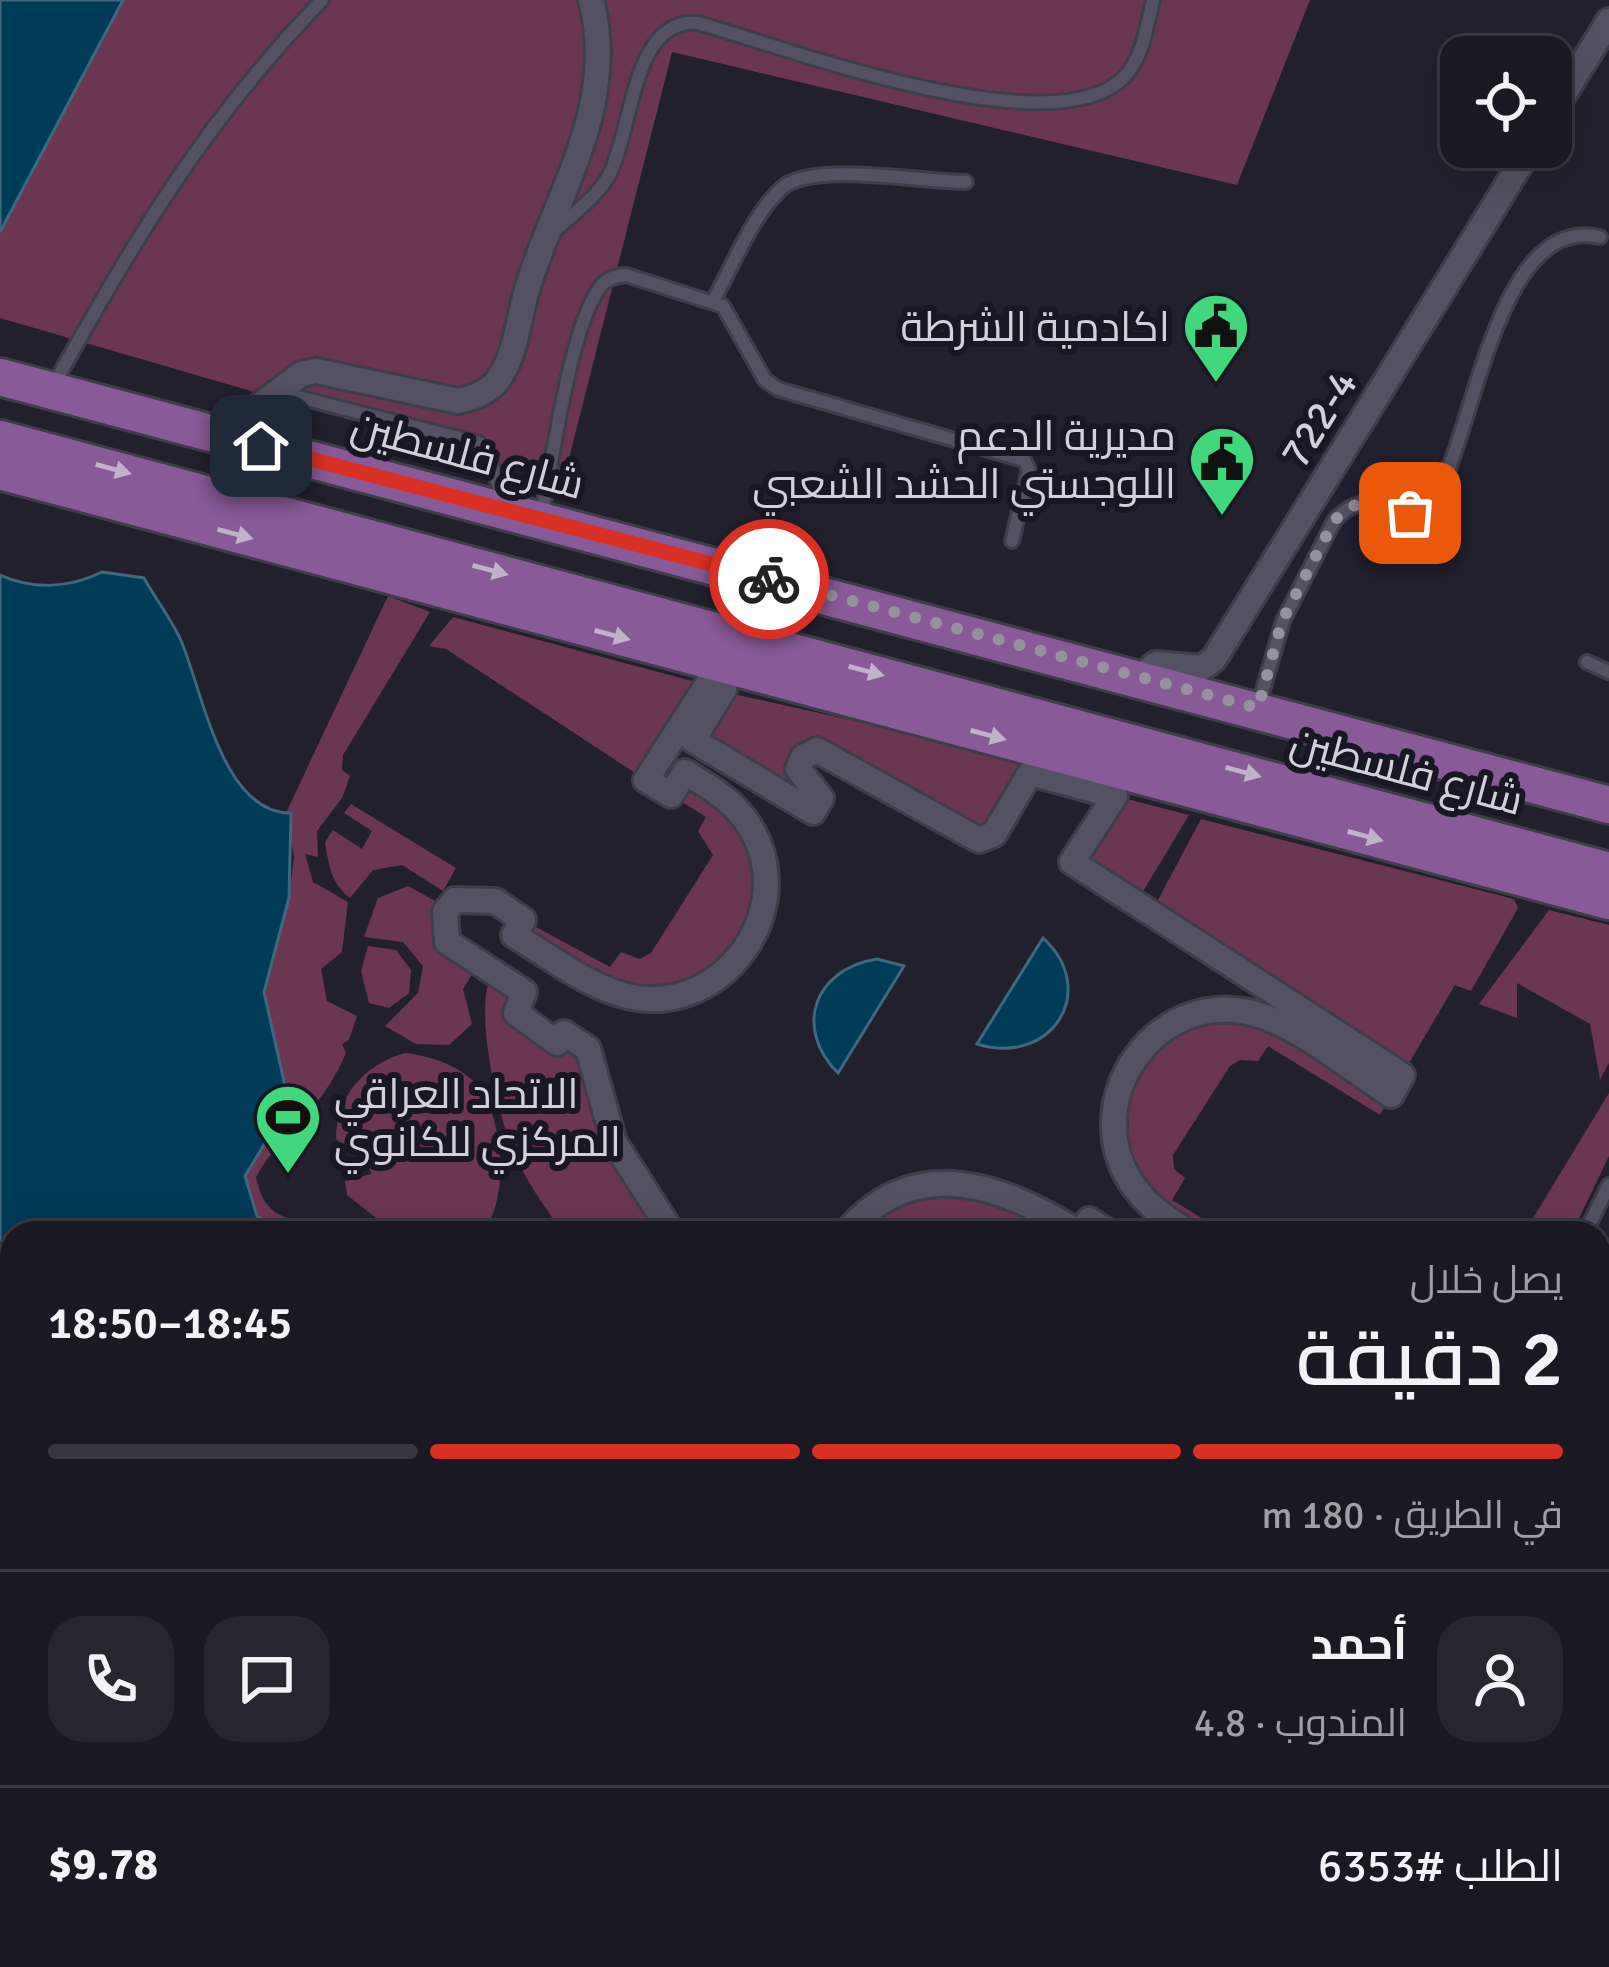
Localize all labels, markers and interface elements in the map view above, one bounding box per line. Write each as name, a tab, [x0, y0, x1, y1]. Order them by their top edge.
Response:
map controls	[1440, 36, 1572, 168]
button: locate	[1440, 36, 1572, 168]
public building icon: اكادمية الشرطة	[1181, 291, 1251, 385]
place label: اكادمية الشرطة	[901, 302, 1170, 353]
street label: 722-4	[1270, 361, 1369, 477]
pin	[210, 395, 312, 497]
street label: شارع فلسطين	[346, 400, 589, 512]
place label: مديرية الدعم اللوجستي الحشد الشعبي	[752, 411, 1176, 516]
icon: home	[228, 413, 294, 479]
public building icon: مديرية الدعم اللوجستي الحشد الشعبي	[1187, 424, 1257, 518]
one-way arrow	[95, 460, 132, 479]
pin	[1359, 462, 1461, 564]
icon: bag	[1377, 480, 1443, 546]
courier	[709, 519, 829, 639]
one-way arrow	[216, 525, 253, 544]
icon: bike	[736, 546, 802, 612]
one-way arrow	[471, 561, 508, 580]
one-way arrow	[593, 626, 630, 645]
one-way arrow	[848, 662, 885, 681]
street label: شارع فلسطين	[1285, 716, 1528, 828]
one-way arrow	[970, 727, 1007, 746]
one-way arrow	[1225, 764, 1262, 783]
one-way arrow	[1347, 827, 1384, 846]
place label: الاتحاد العراقي المركزي للكانوي	[334, 1069, 621, 1174]
sports icon: الاتحاد العراقي المركزي للكانوي	[253, 1082, 323, 1176]
text: يصل خلال	[1410, 1256, 1563, 1304]
text: 18:45–18:50	[48, 1296, 292, 1351]
text: 2 دقيقة	[1296, 1312, 1563, 1408]
text: في الطريق · 180 m	[1262, 1491, 1563, 1539]
button: phone	[48, 1616, 174, 1742]
button: chat	[204, 1616, 330, 1742]
button: person	[1437, 1616, 1563, 1742]
text: أحمد	[1311, 1617, 1407, 1672]
text: المندوب · 4.8	[1194, 1699, 1407, 1747]
text: $9.78	[48, 1837, 158, 1892]
text: الطلب #6353	[1318, 1839, 1563, 1894]

